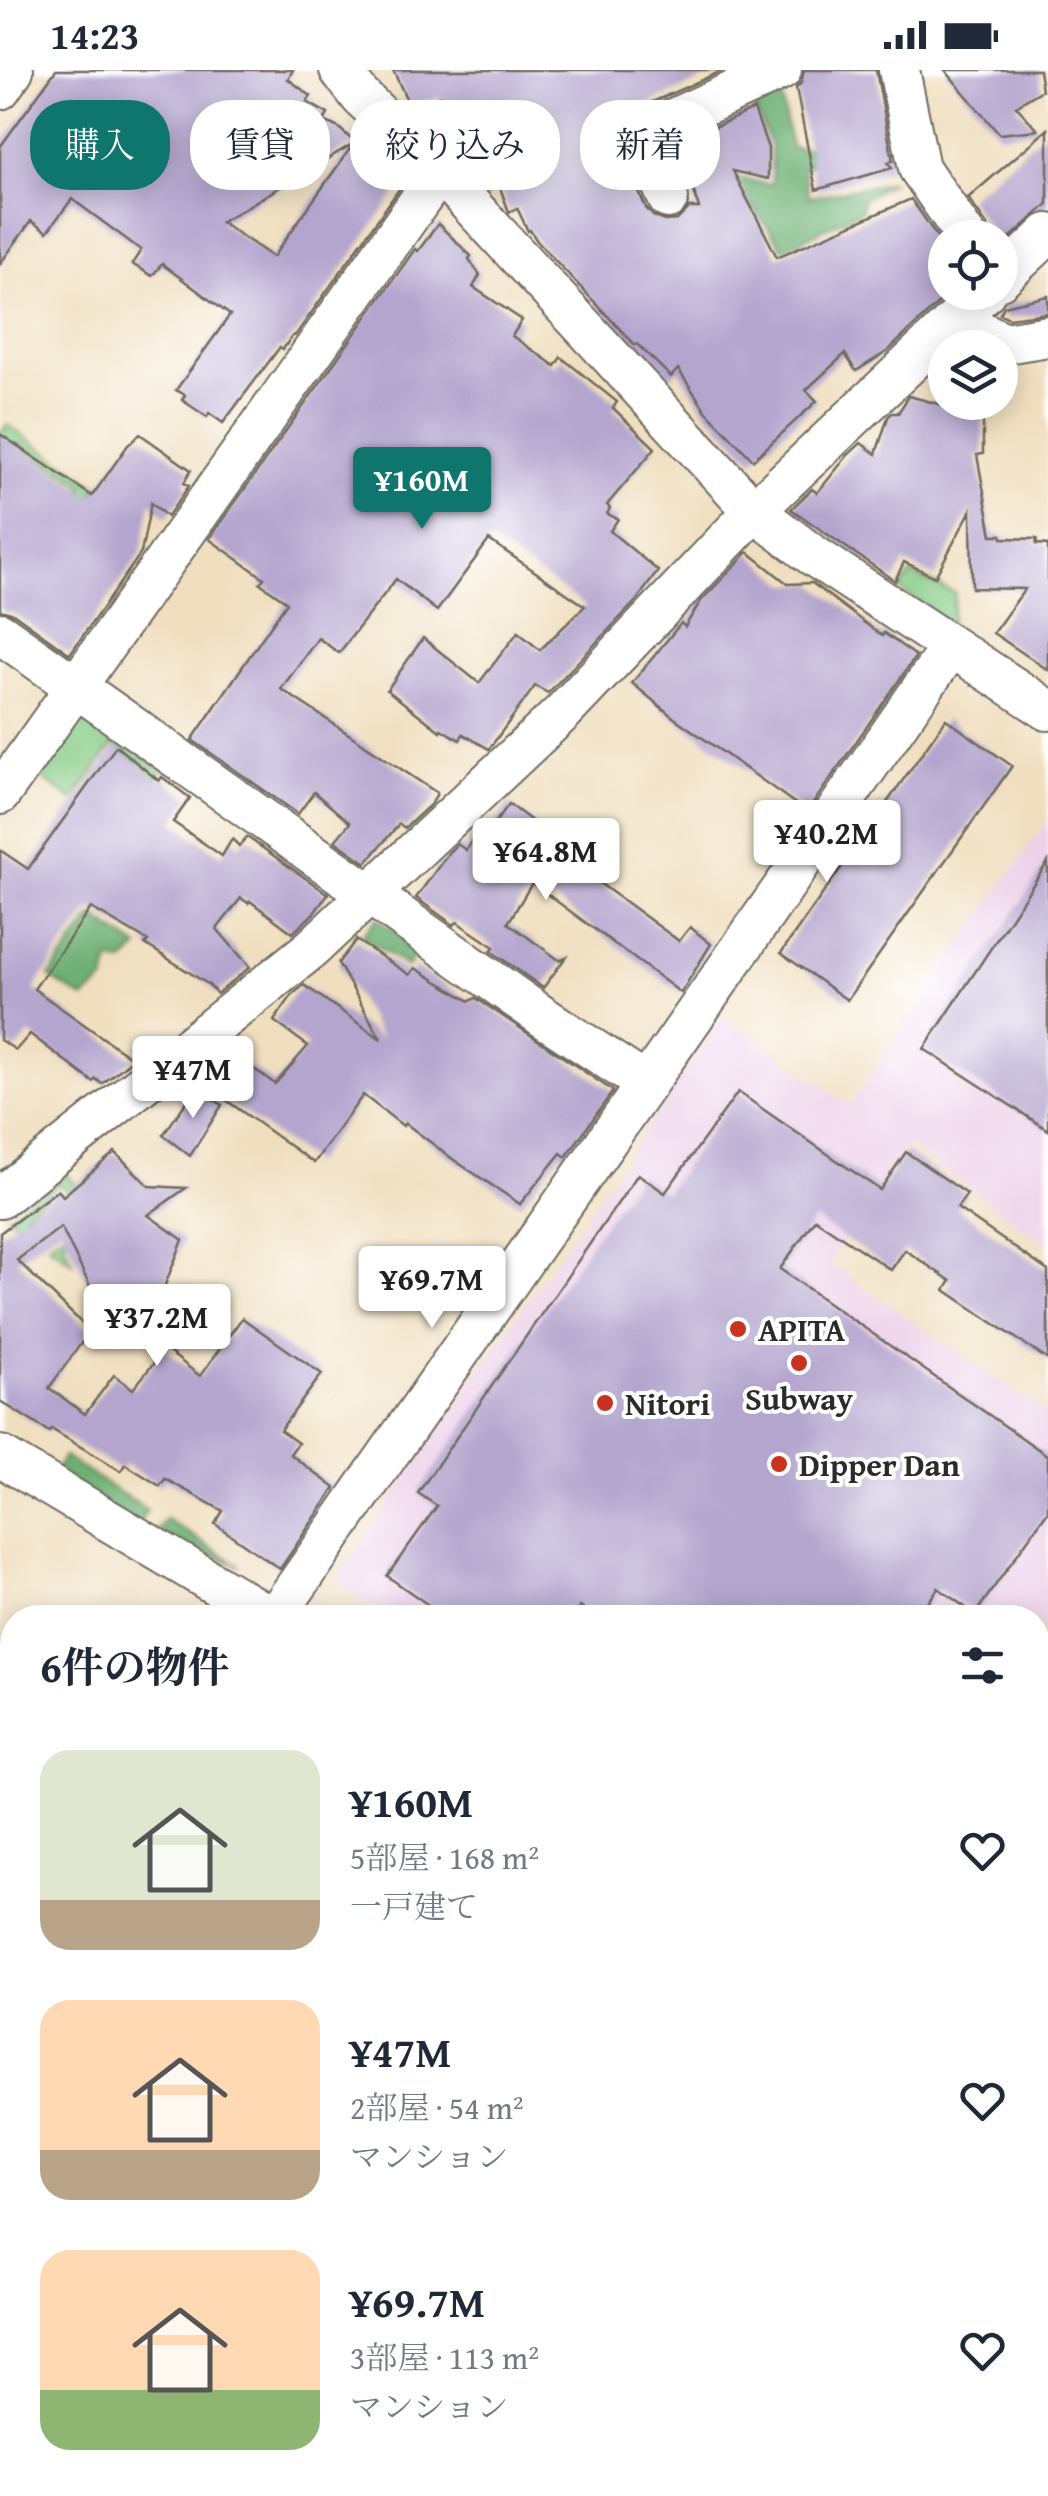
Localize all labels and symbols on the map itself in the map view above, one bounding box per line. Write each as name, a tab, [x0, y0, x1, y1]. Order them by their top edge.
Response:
pin: ¥160M	[352, 447, 492, 532]
pin: ¥40.2M	[746, 800, 908, 885]
pin: ¥64.8M	[465, 818, 627, 903]
pin: ¥47M	[134, 1036, 252, 1121]
pin: ¥69.7M	[351, 1246, 513, 1331]
pin: ¥37.2M	[76, 1284, 238, 1369]
place label: APITA	[758, 1306, 846, 1353]
marker: APITA	[727, 1318, 749, 1340]
marker: Subway	[788, 1352, 810, 1374]
place label: Subway	[745, 1375, 854, 1422]
place label: Nitori	[625, 1380, 710, 1427]
marker: Nitori	[594, 1392, 616, 1414]
place label: Dipper Dan	[799, 1441, 960, 1488]
marker: Dipper Dan	[768, 1453, 790, 1475]

